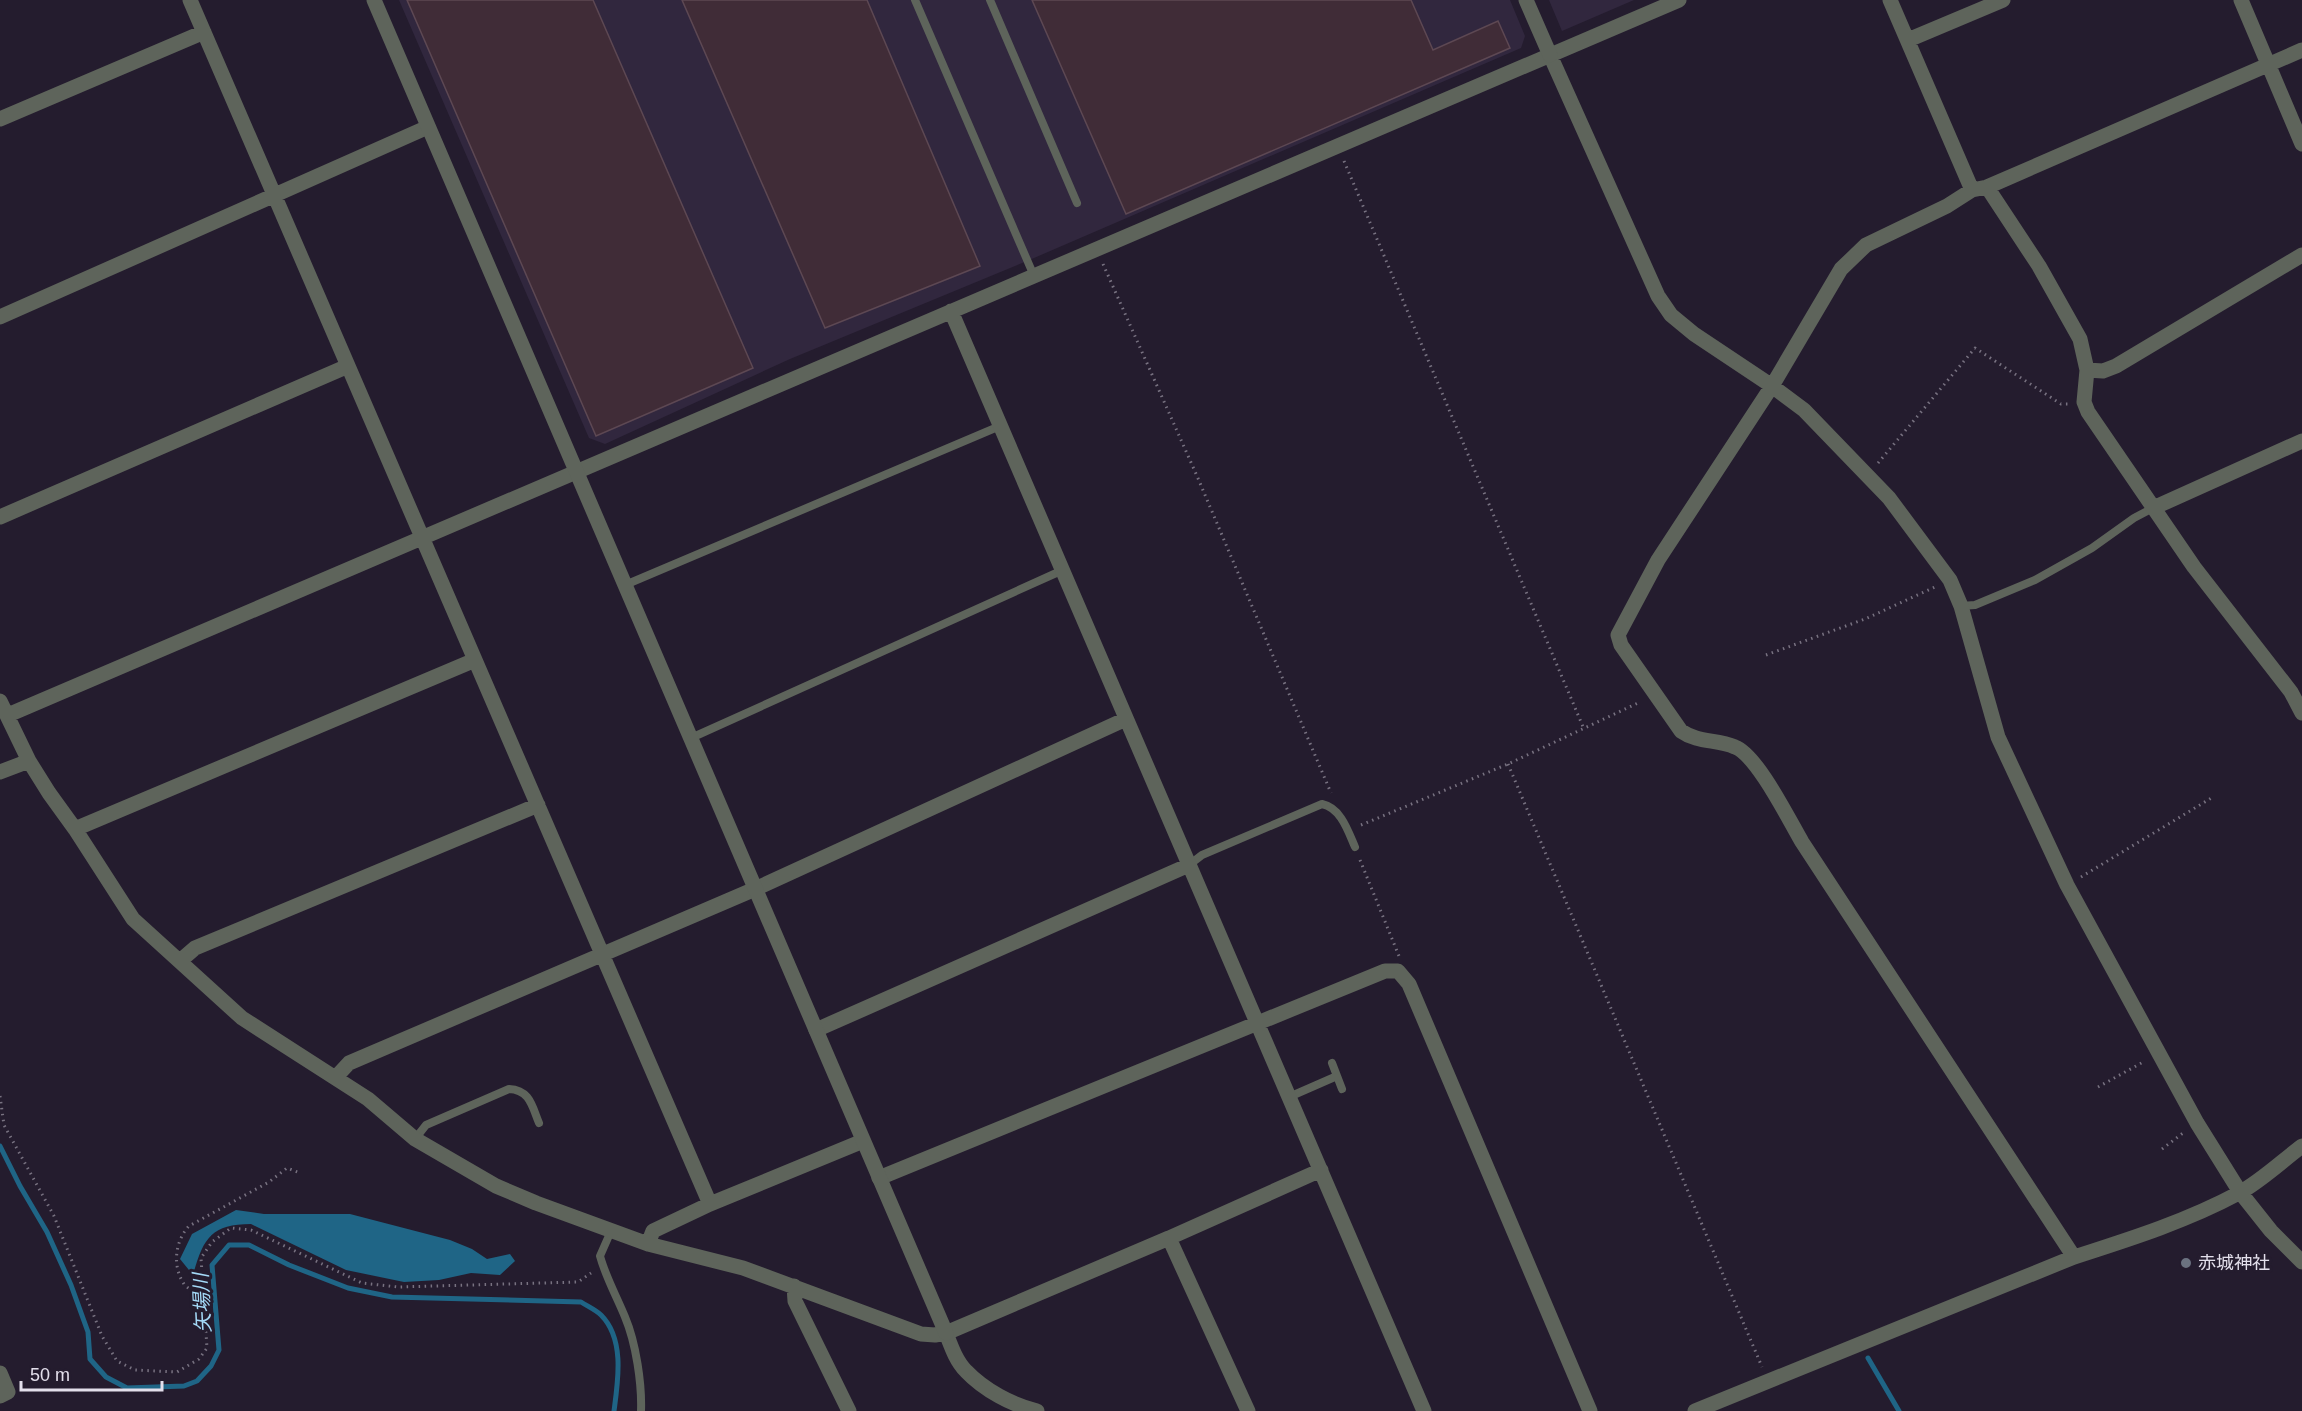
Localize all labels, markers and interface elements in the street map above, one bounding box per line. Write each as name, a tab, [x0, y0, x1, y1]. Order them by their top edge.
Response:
place label: 赤城神社	[2198, 1253, 2270, 1273]
marker: 赤城神社	[2179, 1256, 2193, 1270]
water label: 矢場川	[189, 1270, 215, 1334]
scale bar	[21, 1354, 162, 1392]
text: 50 m	[30, 1365, 70, 1385]

